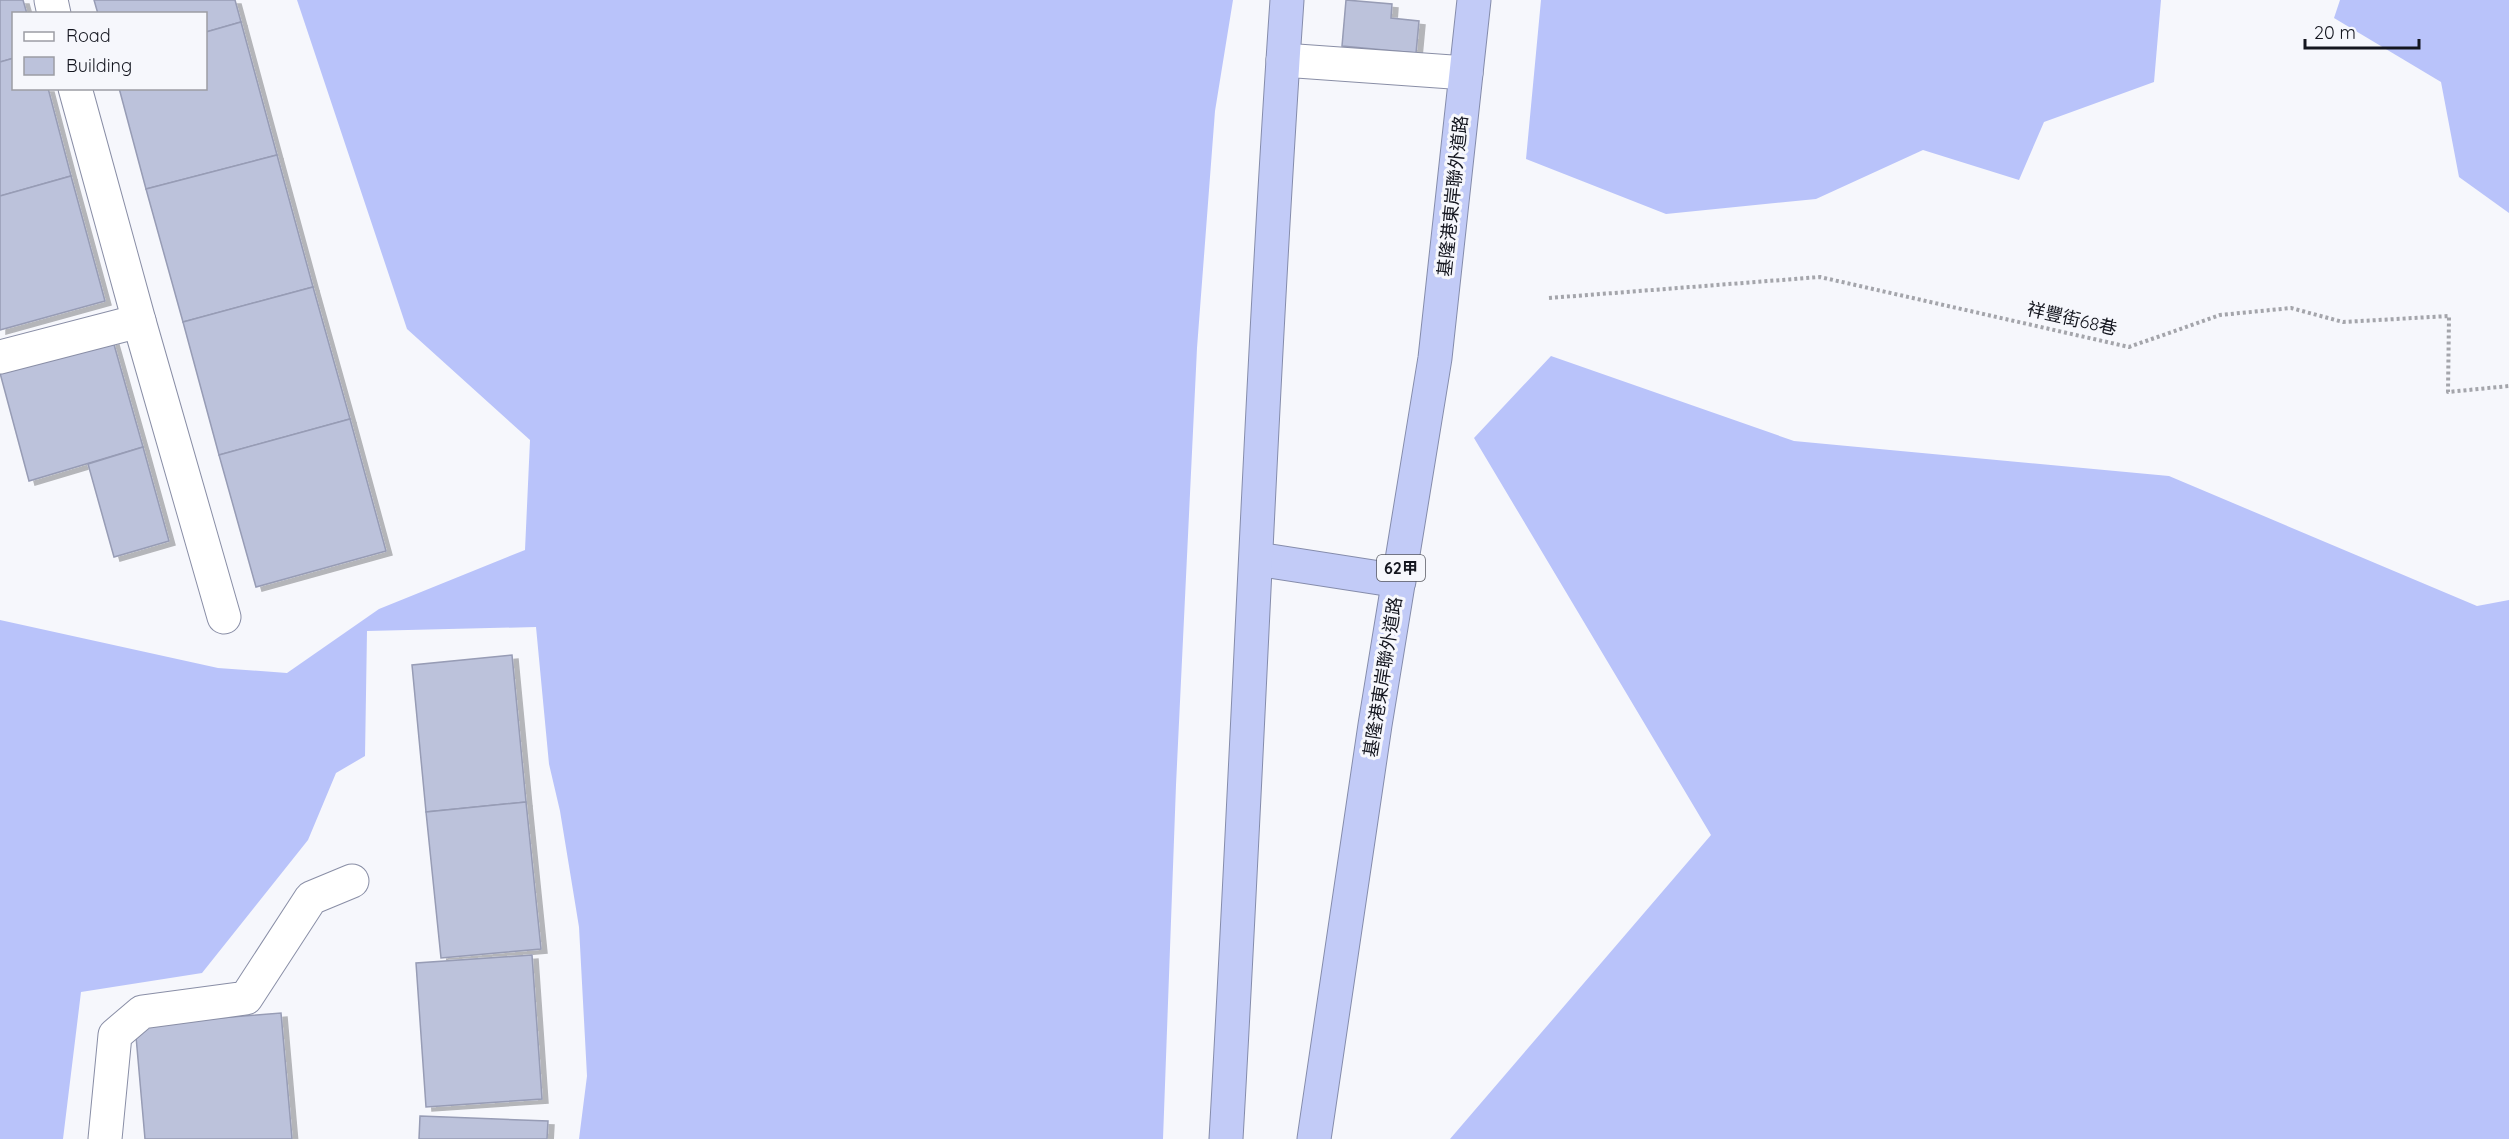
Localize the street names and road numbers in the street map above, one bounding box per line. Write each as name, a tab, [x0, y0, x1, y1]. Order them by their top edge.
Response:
street label: 基隆港東岸聯外道路	[1433, 114, 1472, 278]
street label: 祥豐街68巷	[2025, 297, 2119, 340]
road number: 62甲	[1377, 555, 1425, 581]
street label: 基隆港東岸聯外道路	[1358, 595, 1407, 759]

